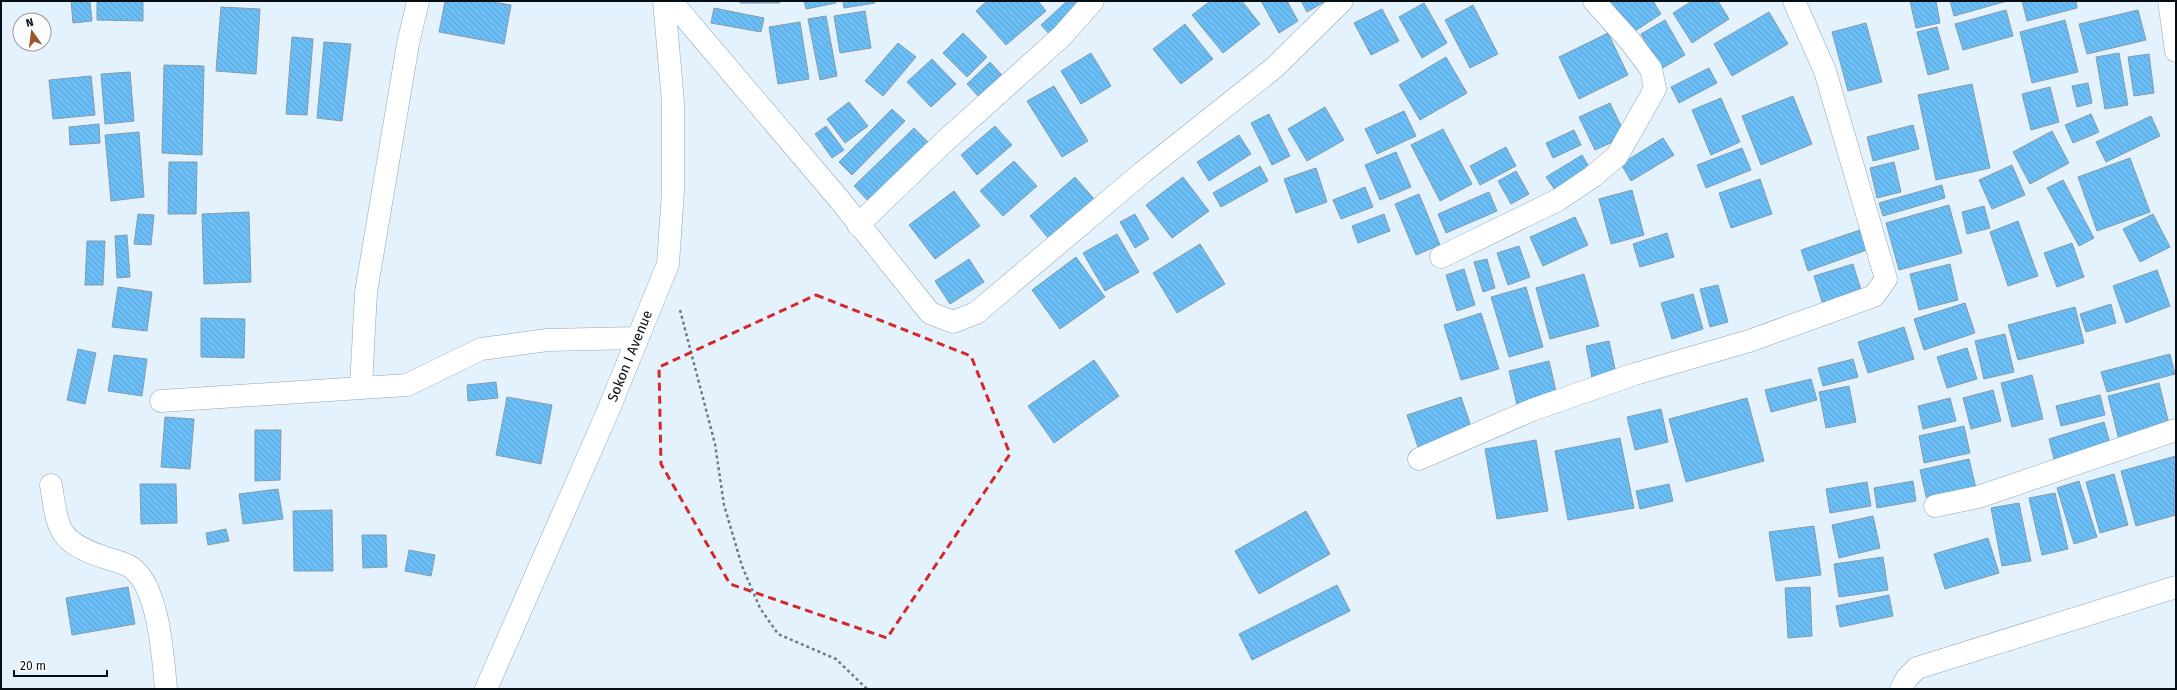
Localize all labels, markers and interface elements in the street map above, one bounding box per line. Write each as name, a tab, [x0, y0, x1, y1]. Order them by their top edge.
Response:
north arrow	[12, 12, 52, 52]
text: N	[25, 16, 35, 30]
street label: Sokon I Avenue	[604, 308, 656, 404]
scale bar	[14, 652, 107, 678]
text: 20 m	[20, 659, 46, 673]

